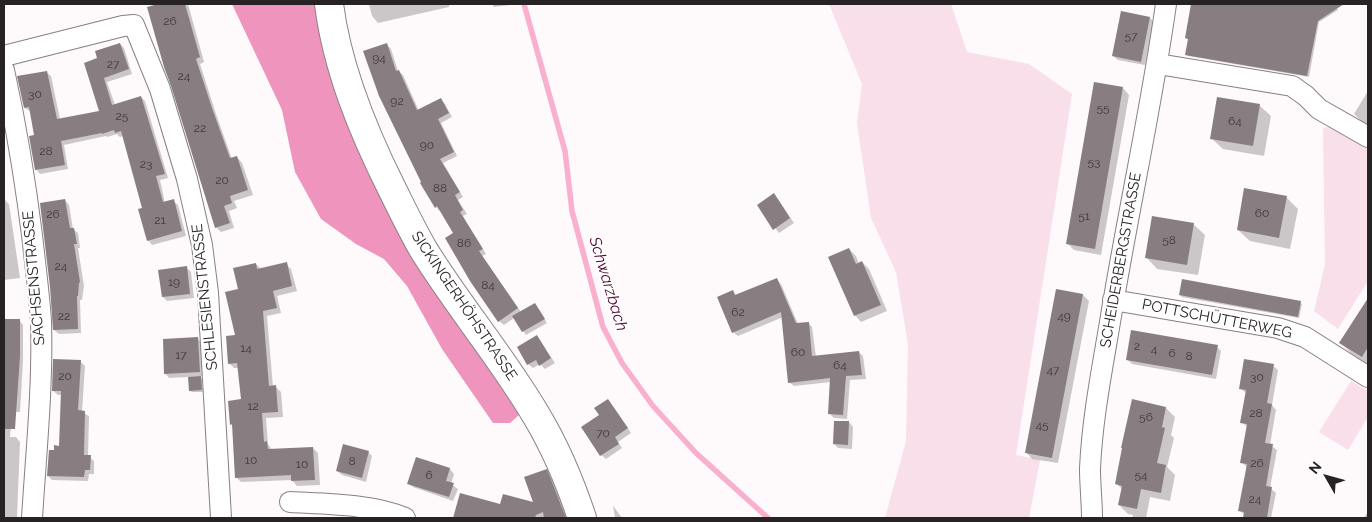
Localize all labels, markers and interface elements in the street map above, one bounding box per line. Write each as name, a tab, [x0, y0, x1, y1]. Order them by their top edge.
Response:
house number: 26	[163, 14, 177, 28]
house number: 57	[1125, 29, 1137, 43]
house number: 94	[372, 51, 386, 65]
house number: 27	[107, 57, 119, 71]
house number: 24	[178, 69, 190, 83]
house number: 30	[28, 87, 42, 101]
house number: 92	[390, 94, 404, 108]
house number: 55	[1096, 101, 1110, 115]
house number: 25	[116, 109, 128, 123]
house number: 64	[1228, 114, 1242, 128]
house number: 22	[194, 121, 206, 135]
house number: 90	[420, 138, 434, 152]
house number: 28	[39, 144, 53, 158]
house number: 53	[1088, 155, 1100, 169]
house number: 23	[140, 157, 152, 171]
street label: SCHEIDERBERGSTRASSE	[1097, 171, 1145, 349]
house number: 20	[215, 173, 229, 187]
house number: 88	[433, 181, 447, 195]
house number: 60	[1255, 206, 1269, 220]
house number: 26	[46, 207, 60, 221]
house number: 51	[1078, 209, 1090, 223]
street label: SACHSENSTRASSE	[19, 210, 49, 346]
house number: 21	[154, 213, 166, 227]
street label: SCHLESIENSTRASSE	[188, 223, 222, 371]
street label: SICKINGERHÖHSTRASSE	[407, 228, 521, 384]
house number: 58	[1162, 233, 1176, 247]
water label: Schwarzbach	[585, 235, 631, 333]
house number: 86	[457, 236, 471, 250]
house number: 24	[55, 259, 67, 273]
house number: 19	[168, 275, 180, 289]
house number: 84	[481, 278, 495, 292]
street label: POTTSCHÜTTERWEG	[1140, 296, 1294, 342]
house number: 62	[731, 305, 745, 319]
house number: 22	[58, 309, 70, 323]
house number: 49	[1057, 309, 1071, 323]
house number: 2	[1134, 339, 1140, 353]
house number: 14	[240, 341, 252, 355]
house number: 4	[1151, 342, 1157, 356]
house number: 60	[791, 345, 805, 359]
house number: 6	[1168, 346, 1176, 360]
house number: 17	[175, 348, 187, 362]
house number: 8	[1185, 349, 1193, 363]
house number: 64	[833, 358, 847, 372]
house number: 47	[1047, 363, 1059, 377]
house number: 20	[58, 369, 72, 383]
house number: 30	[1250, 370, 1264, 384]
house number: 12	[247, 399, 259, 413]
house number: 28	[1249, 406, 1263, 420]
house number: 56	[1139, 410, 1153, 424]
house number: 45	[1035, 418, 1049, 432]
house number: 70	[596, 426, 610, 440]
north arrow	[1302, 452, 1352, 502]
house number: 10	[245, 453, 257, 467]
house number: 8	[348, 454, 356, 468]
house number: 26	[1250, 456, 1264, 470]
house number: 10	[296, 457, 308, 471]
text: N	[1306, 459, 1325, 477]
house number: 6	[425, 468, 433, 482]
house number: 54	[1134, 468, 1148, 482]
house number: 24	[1249, 492, 1261, 506]

